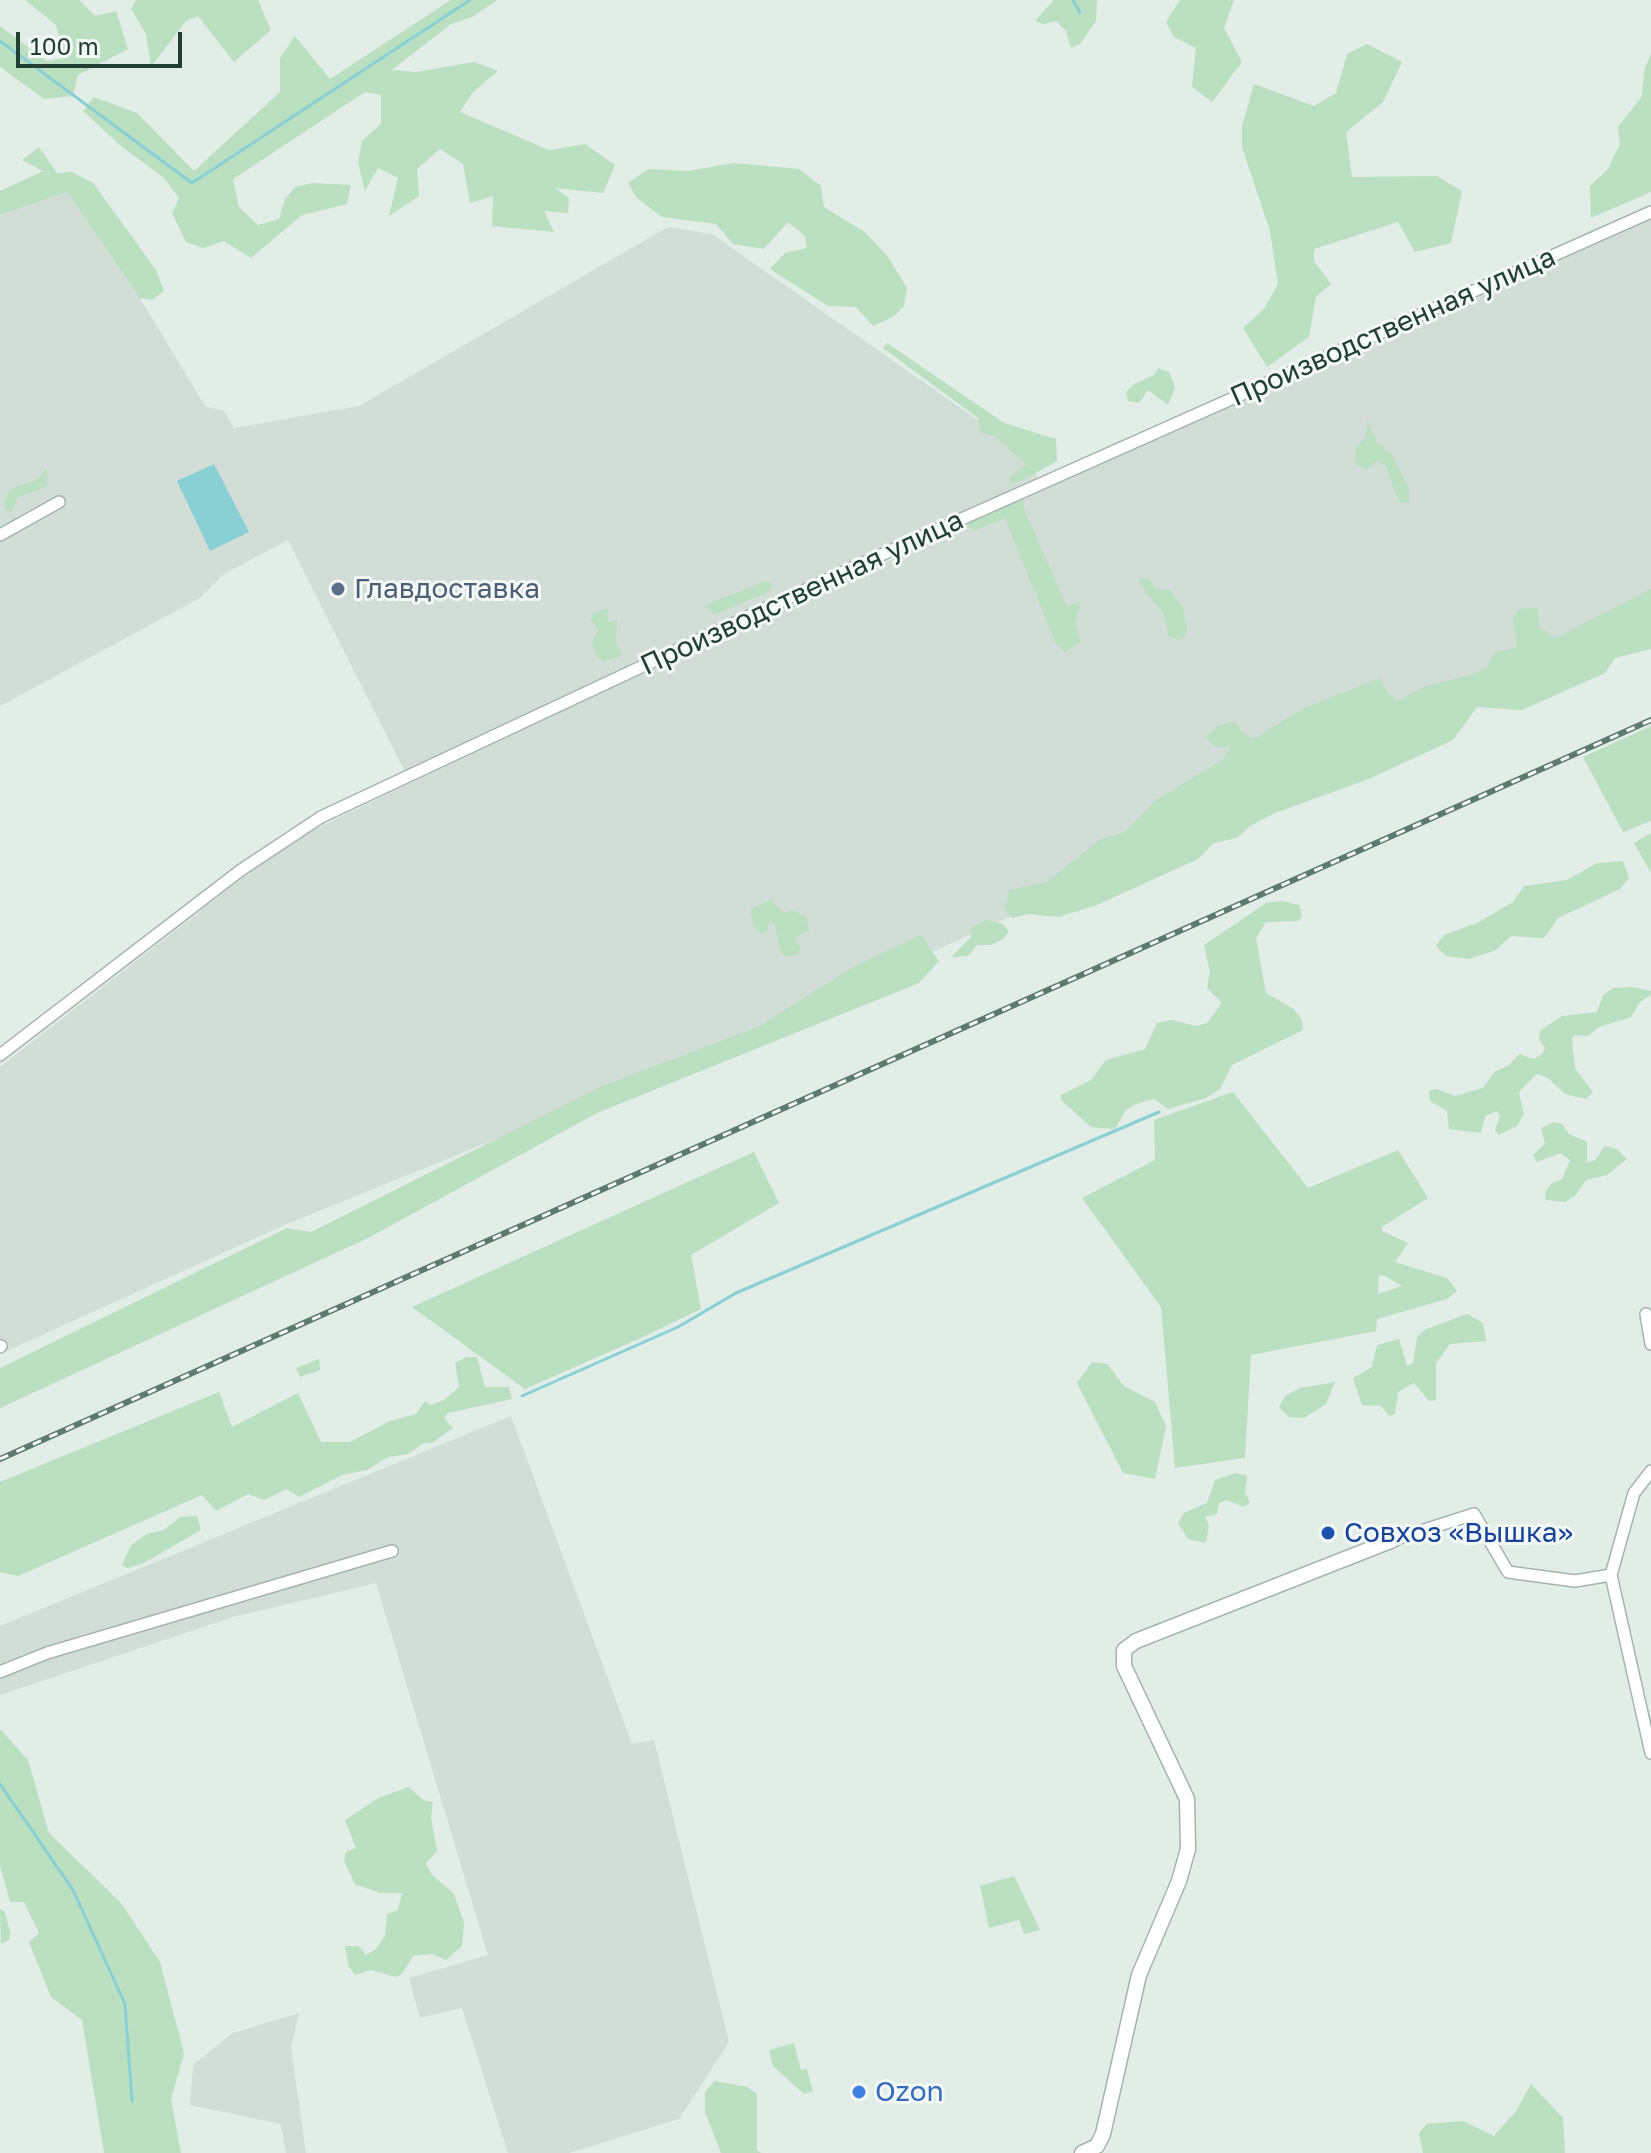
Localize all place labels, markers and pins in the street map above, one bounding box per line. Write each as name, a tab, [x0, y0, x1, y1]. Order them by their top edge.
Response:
place label: Главдоставка	[354, 572, 540, 606]
marker: Главдоставка	[329, 580, 347, 598]
place label: Совхоз «Вышка»	[1344, 1516, 1573, 1550]
marker: Совхоз «Вышка»	[1319, 1524, 1337, 1542]
place label: Ozon	[875, 2075, 944, 2109]
marker: Ozon	[850, 2083, 868, 2101]

